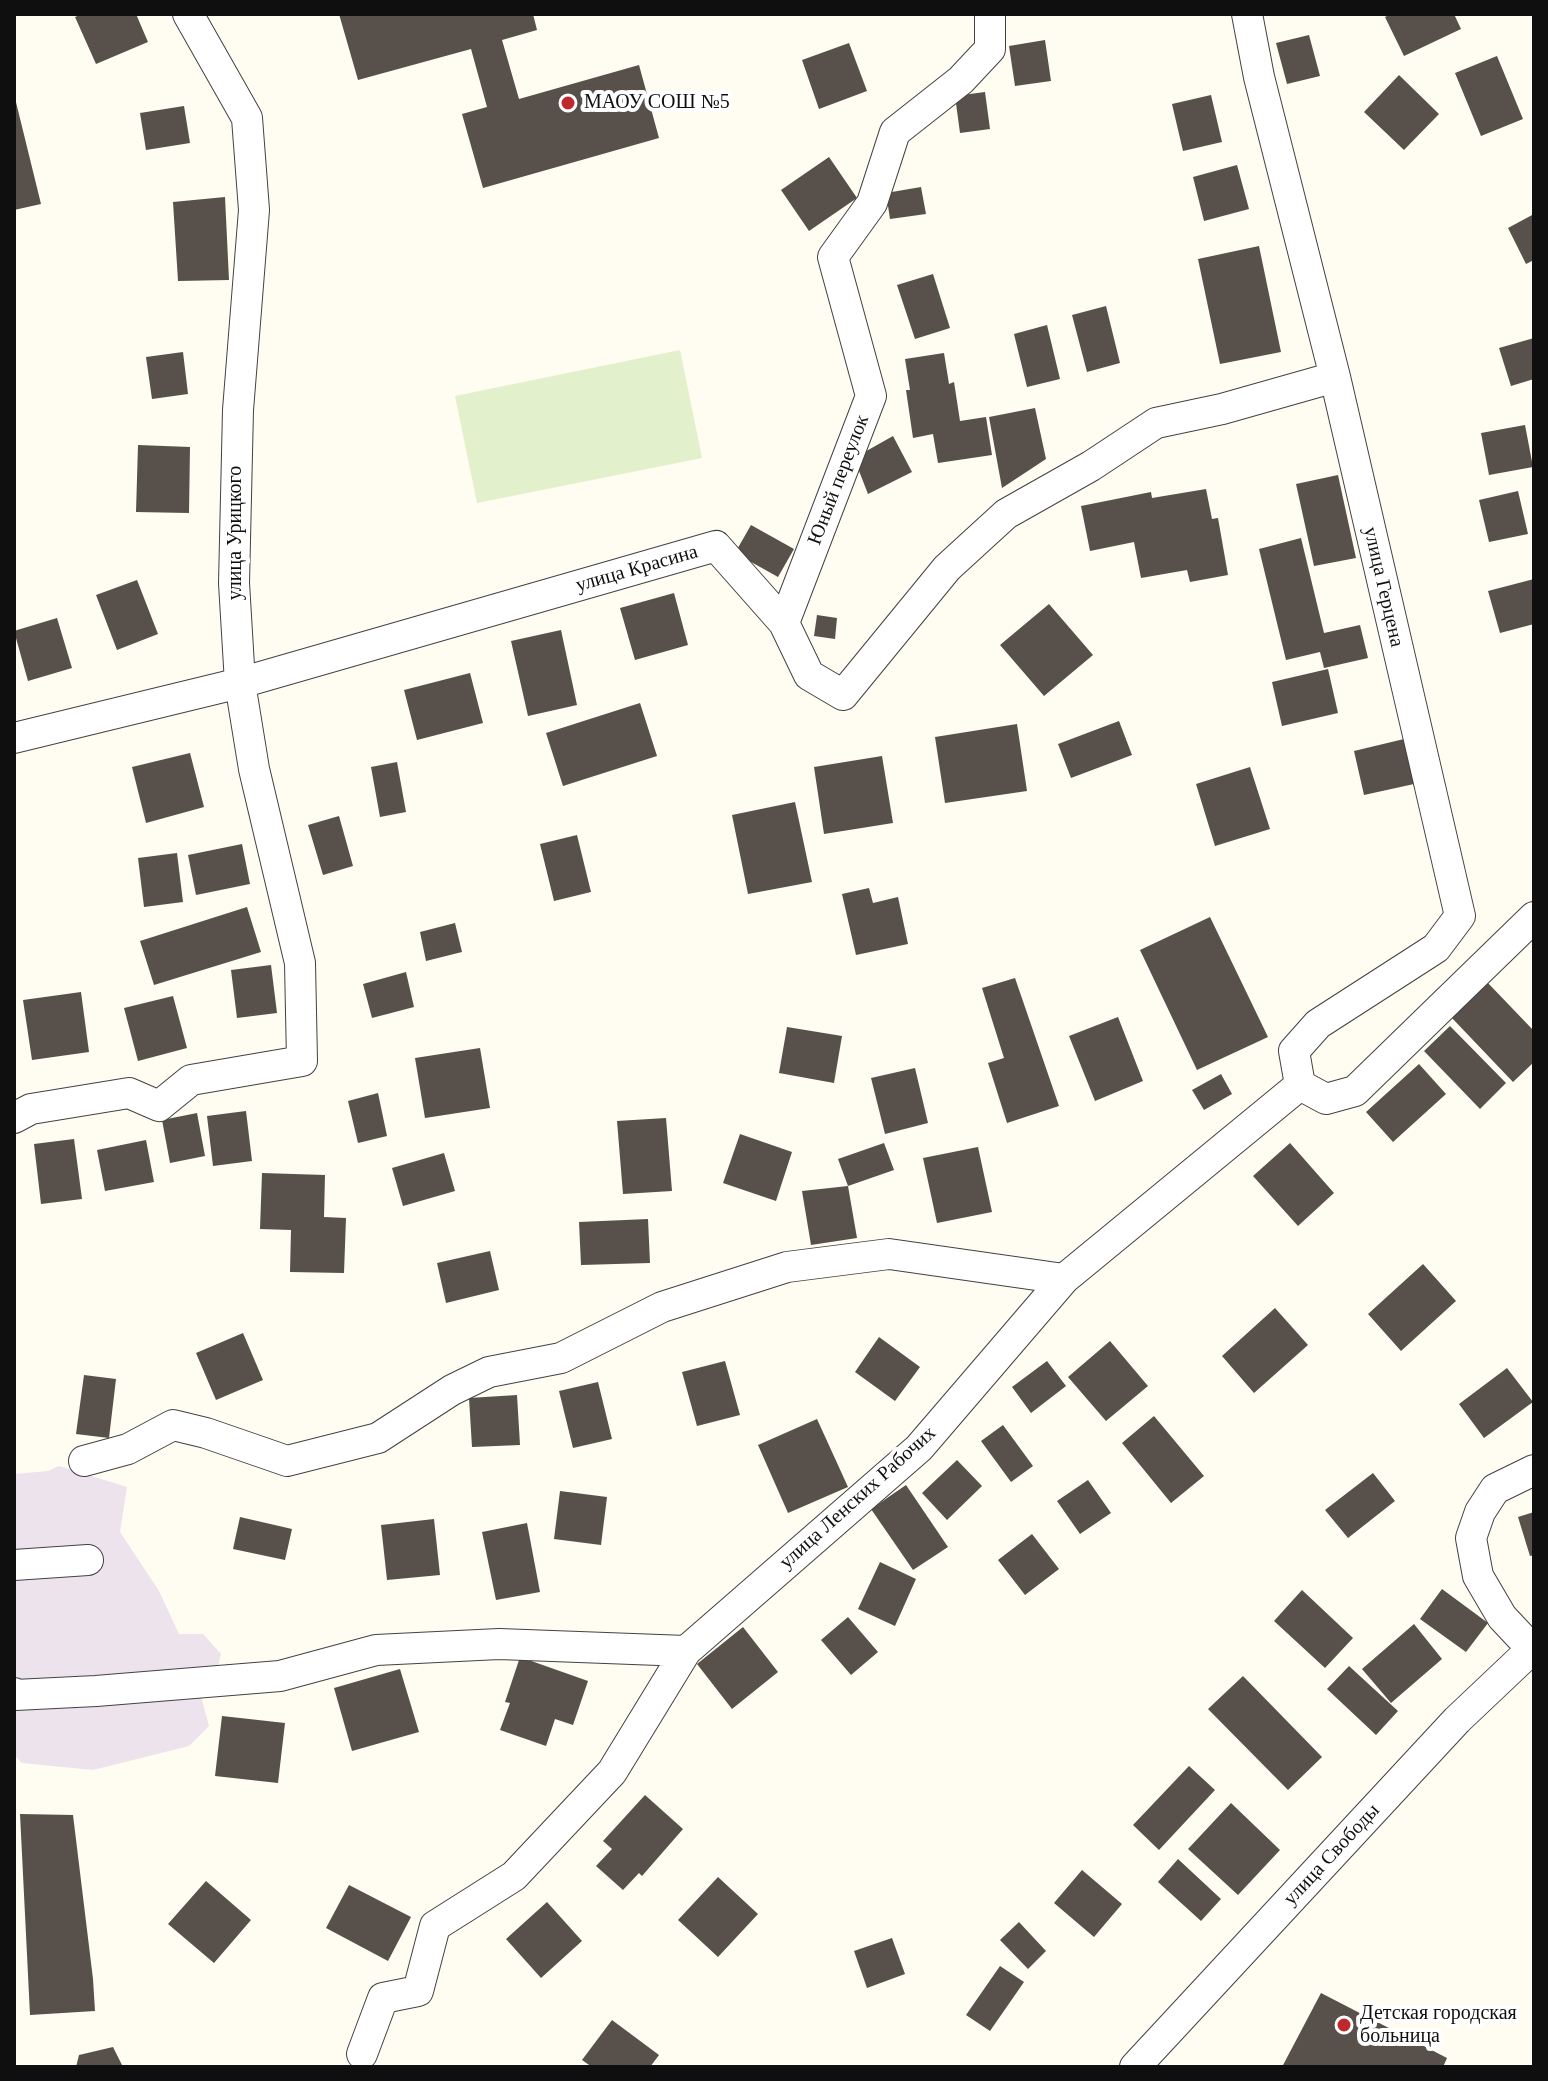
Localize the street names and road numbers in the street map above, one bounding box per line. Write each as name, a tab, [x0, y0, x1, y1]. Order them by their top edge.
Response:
street label: Юный переулок	[803, 412, 875, 548]
street label: улица Урицкого	[224, 466, 248, 600]
street label: улица Герцена	[1358, 525, 1408, 649]
street label: улица Красина	[573, 540, 701, 598]
street label: улица Ленских Рабочих	[775, 1421, 941, 1575]
street label: улица Свободы	[1279, 1799, 1385, 1911]

